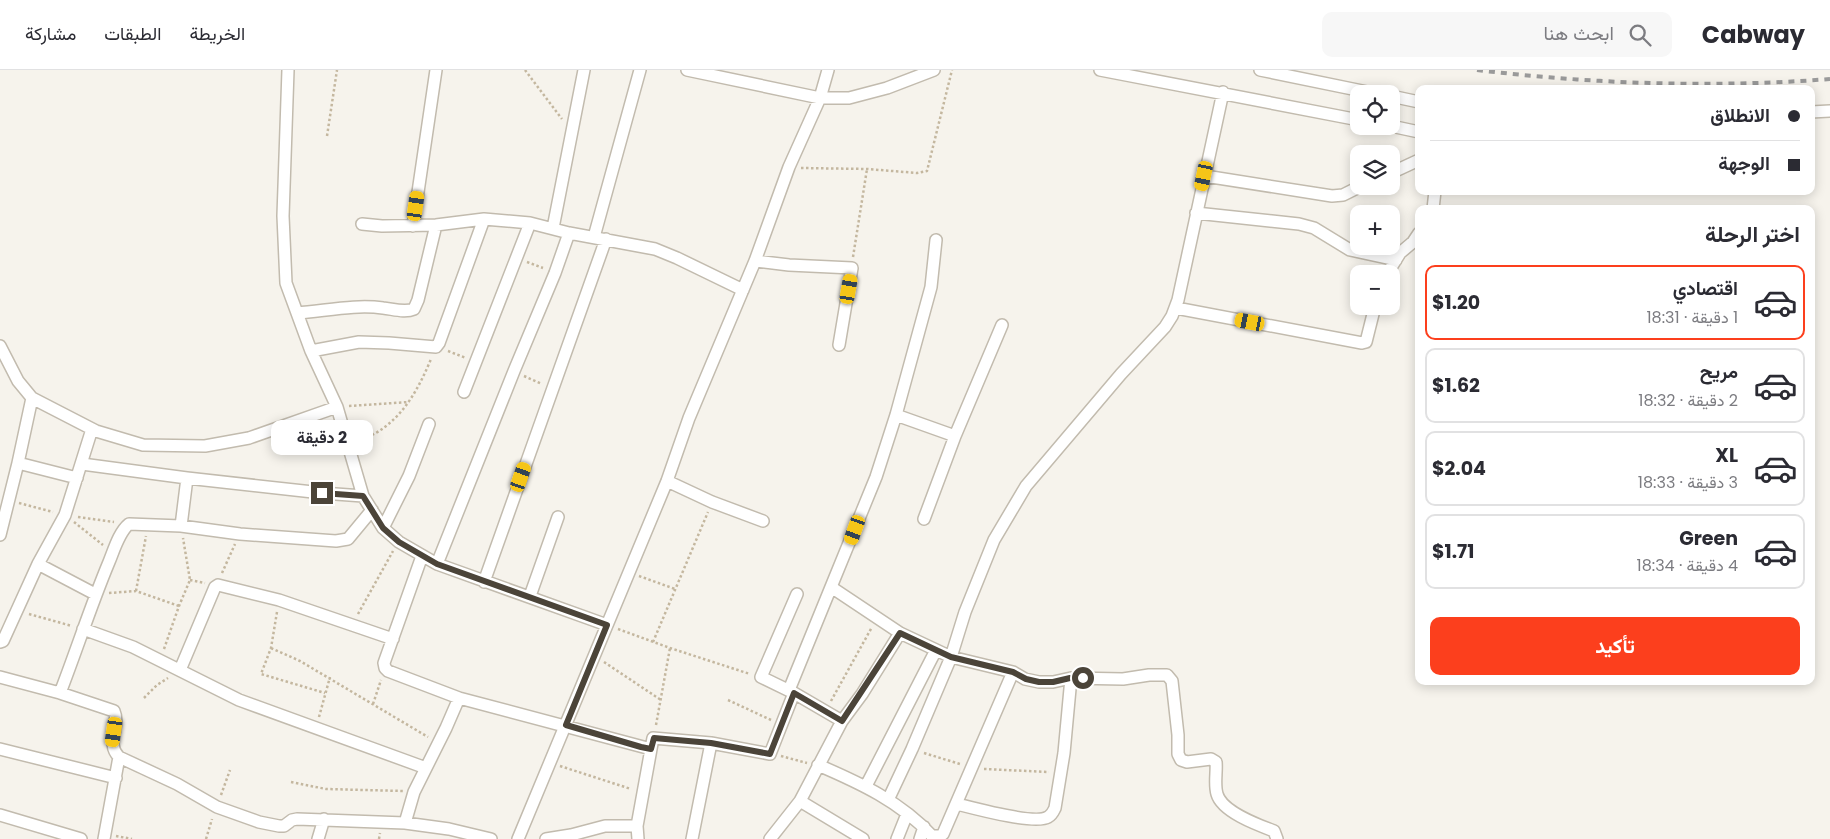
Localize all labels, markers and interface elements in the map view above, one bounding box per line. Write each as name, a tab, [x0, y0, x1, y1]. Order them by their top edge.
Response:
search box	[1322, 12, 1672, 57]
text: Cabway	[1702, 18, 1805, 51]
text: ابحث هنا	[1544, 20, 1614, 47]
text: مشاركة	[25, 21, 76, 46]
text: الطبقات	[104, 21, 161, 46]
text: الخريطة	[189, 21, 245, 46]
icon: search	[1626, 21, 1654, 49]
map controls	[1350, 85, 1400, 315]
button: locate	[1350, 85, 1400, 135]
text: الانطلاق	[1710, 102, 1770, 129]
button: layers	[1350, 145, 1400, 195]
text: الوجهة	[1718, 150, 1770, 177]
car	[1193, 160, 1214, 192]
car	[406, 190, 425, 222]
button: +	[1350, 205, 1400, 255]
text: اختر الرحلة	[1705, 219, 1800, 250]
button: −	[1350, 265, 1400, 315]
car	[839, 273, 858, 305]
text: اقتصادي	[1673, 275, 1738, 302]
icon: car	[1753, 280, 1798, 325]
text: $1.20	[1432, 289, 1480, 316]
text: 1 دقيقة · 18:31	[1646, 306, 1738, 329]
car	[1233, 312, 1266, 332]
text: مريح	[1700, 358, 1738, 385]
icon: car	[1753, 363, 1798, 408]
text: $1.62	[1432, 372, 1480, 399]
text: 2 دقيقة · 18:32	[1638, 389, 1738, 412]
callout: 2 دقيقة	[271, 420, 373, 456]
text: 2 دقيقة	[297, 426, 347, 449]
text: XL	[1715, 442, 1738, 469]
icon: car	[1753, 446, 1798, 491]
text: $2.04	[1432, 455, 1486, 482]
car	[509, 460, 532, 494]
text: 3 دقيقة · 18:33	[1638, 471, 1738, 494]
route end	[311, 482, 333, 504]
car	[842, 513, 867, 547]
text: Green	[1679, 525, 1738, 552]
icon: car	[1753, 529, 1798, 574]
text: $1.71	[1432, 538, 1474, 565]
text: 4 دقيقة · 18:34	[1637, 554, 1738, 577]
button: تأكيد	[1430, 617, 1800, 675]
route start	[1072, 667, 1094, 689]
car	[104, 716, 123, 748]

